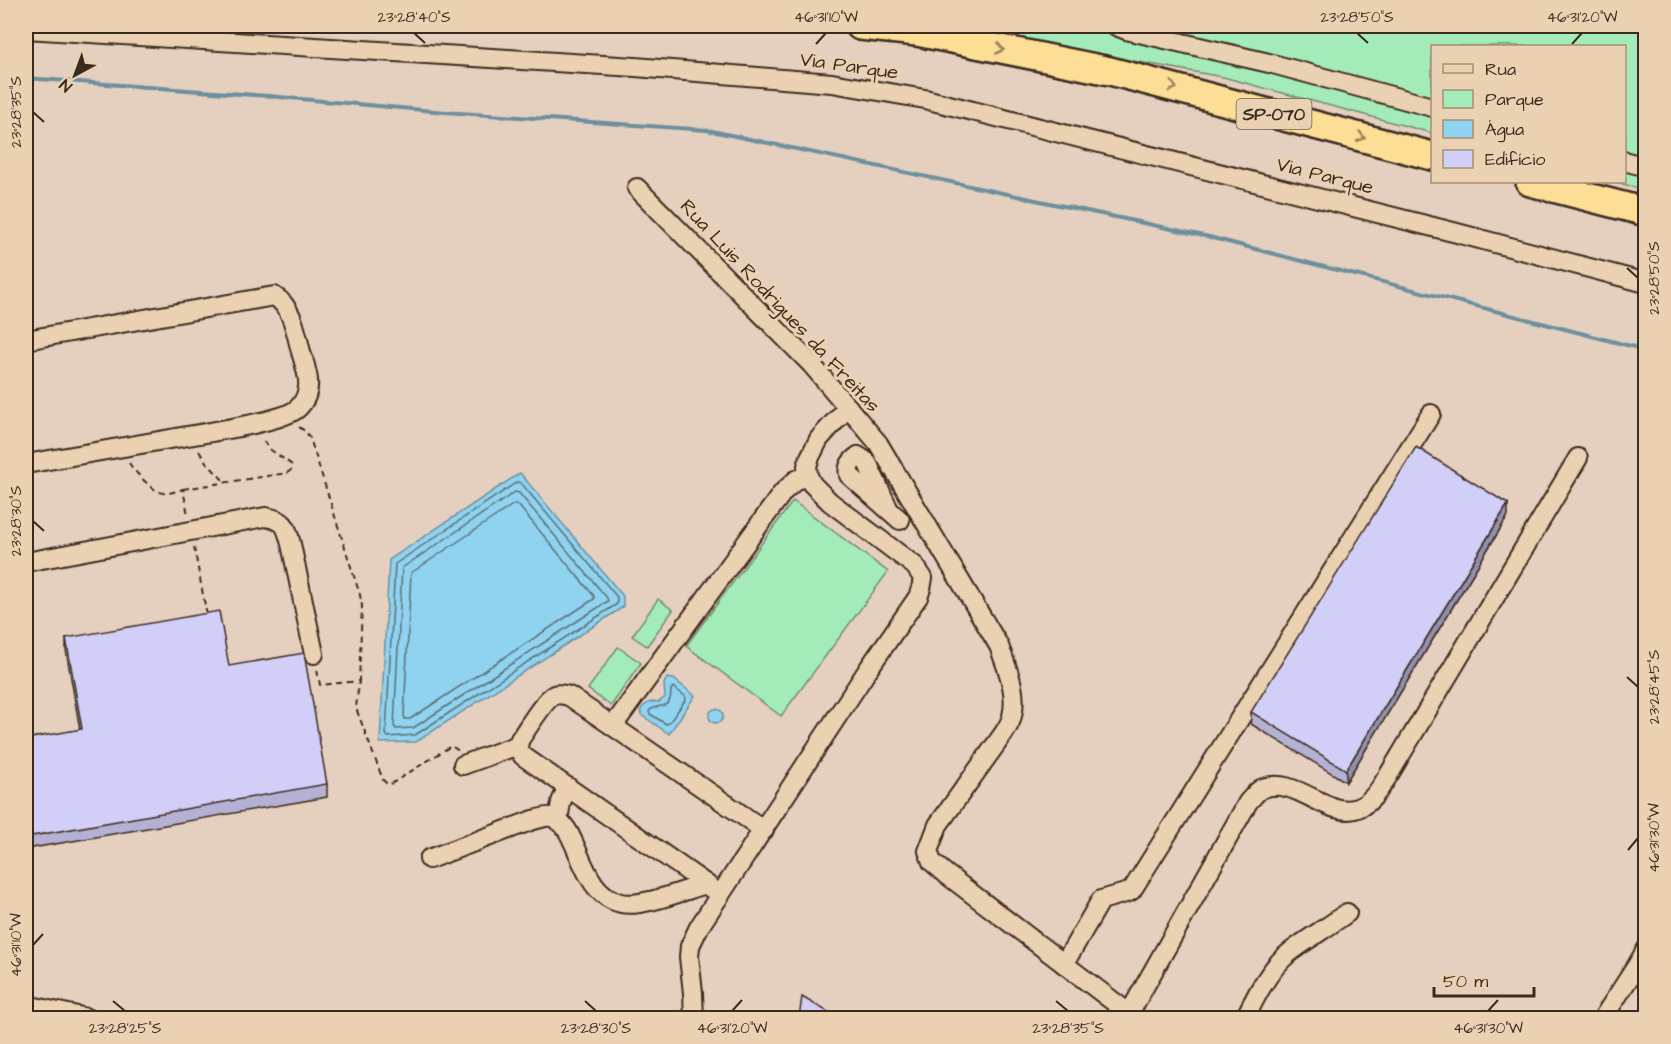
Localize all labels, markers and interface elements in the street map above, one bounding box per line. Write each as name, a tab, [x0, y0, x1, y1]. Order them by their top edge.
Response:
text: 23°28'40"S	[377, 7, 451, 28]
text: 46°31'10"W	[794, 7, 858, 28]
text: 23°28'50"S	[1320, 7, 1394, 28]
text: 46°31'20"W	[1547, 7, 1617, 28]
one-way arrow	[995, 42, 1005, 55]
north arrow	[45, 45, 105, 105]
street label: Via Parque	[798, 45, 900, 87]
legend	[1431, 45, 1626, 183]
text: Rua	[1485, 57, 1516, 82]
text: N	[55, 74, 77, 97]
text: 23°28'35"S	[6, 76, 27, 148]
one-way arrow	[1168, 80, 1178, 93]
text: Parque	[1485, 87, 1544, 112]
road number: SP-070	[1236, 99, 1312, 129]
text: Água	[1485, 117, 1524, 143]
one-way arrow	[1355, 130, 1366, 142]
text: Edifício	[1485, 147, 1545, 172]
street label: Via Parque	[1274, 150, 1377, 202]
street label: Rua Luis Rodrigues da Freitas	[673, 193, 887, 419]
text: 23°28'50"S	[1644, 241, 1665, 315]
text: 23°28'30"S	[6, 485, 27, 556]
text: 23°28'45"S	[1644, 650, 1665, 724]
text: 46°31'30"W	[1644, 803, 1665, 873]
text: 46°31'10"W	[6, 913, 27, 977]
scale bar	[1434, 960, 1534, 998]
text: 50 m	[1443, 969, 1488, 994]
text: 23°28'25"S	[89, 1018, 162, 1039]
text: 23°28'30"S	[561, 1018, 632, 1039]
text: 46°31'20"W	[697, 1018, 767, 1039]
text: 23°28'35"S	[1032, 1018, 1104, 1039]
text: 46°31'30"W	[1453, 1018, 1523, 1039]

